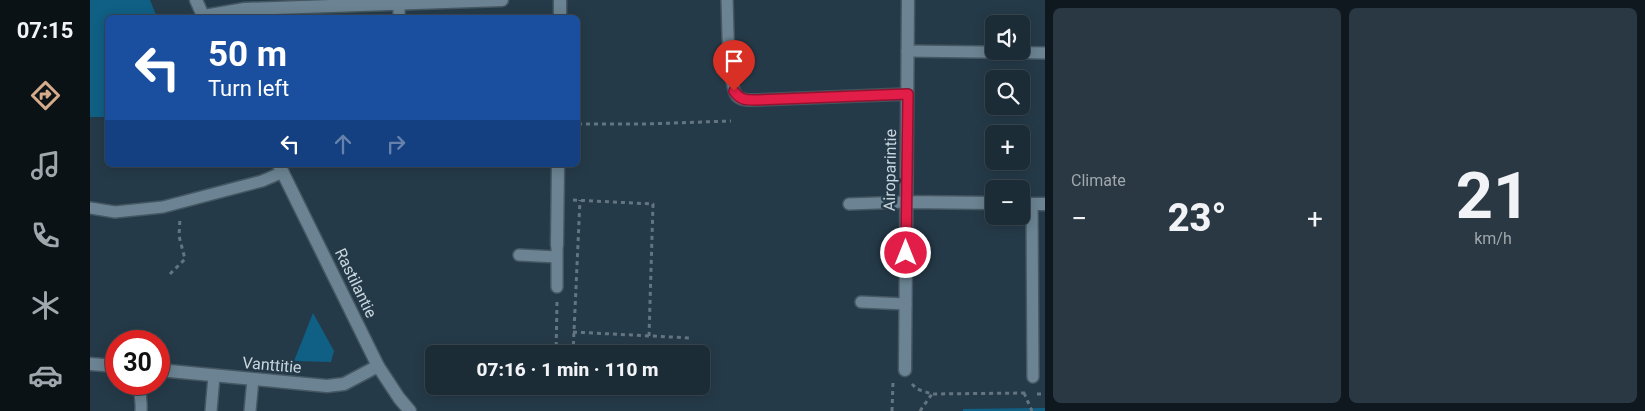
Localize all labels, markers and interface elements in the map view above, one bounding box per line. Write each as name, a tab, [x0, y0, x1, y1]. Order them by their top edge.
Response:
map controls	[985, 15, 1030, 225]
button: sound	[985, 15, 1030, 60]
text: 07:15	[17, 18, 73, 43]
text: 50 m	[208, 34, 287, 75]
icon: left	[125, 35, 190, 100]
pin	[713, 40, 755, 91]
icon: arrive	[720, 47, 748, 75]
button: search	[985, 70, 1030, 115]
text: Turn left	[208, 76, 289, 101]
icon: directions	[28, 78, 63, 113]
button: +	[985, 125, 1030, 170]
street label: Airoparintie	[880, 129, 900, 211]
icon: left	[276, 130, 304, 158]
icon: ahead	[329, 130, 357, 158]
icon: right	[382, 130, 410, 158]
icon: music	[28, 148, 63, 183]
text: 21	[1456, 158, 1530, 234]
text: Climate	[1071, 171, 1126, 190]
button: −	[985, 180, 1030, 225]
text: 23°	[1168, 196, 1226, 240]
text: −	[1071, 202, 1087, 235]
text: +	[1307, 202, 1323, 235]
icon: phone	[28, 218, 63, 253]
position arrow	[879, 226, 931, 278]
text: km/h	[1474, 229, 1512, 248]
street label: Rastilantie	[331, 245, 381, 321]
icon: climate	[28, 288, 63, 323]
speed limit sign: 30	[105, 330, 170, 395]
street label: Vanttitie	[242, 353, 302, 377]
icon: car	[28, 358, 63, 393]
text: 07:16 · 1 min · 110 m	[476, 358, 659, 381]

